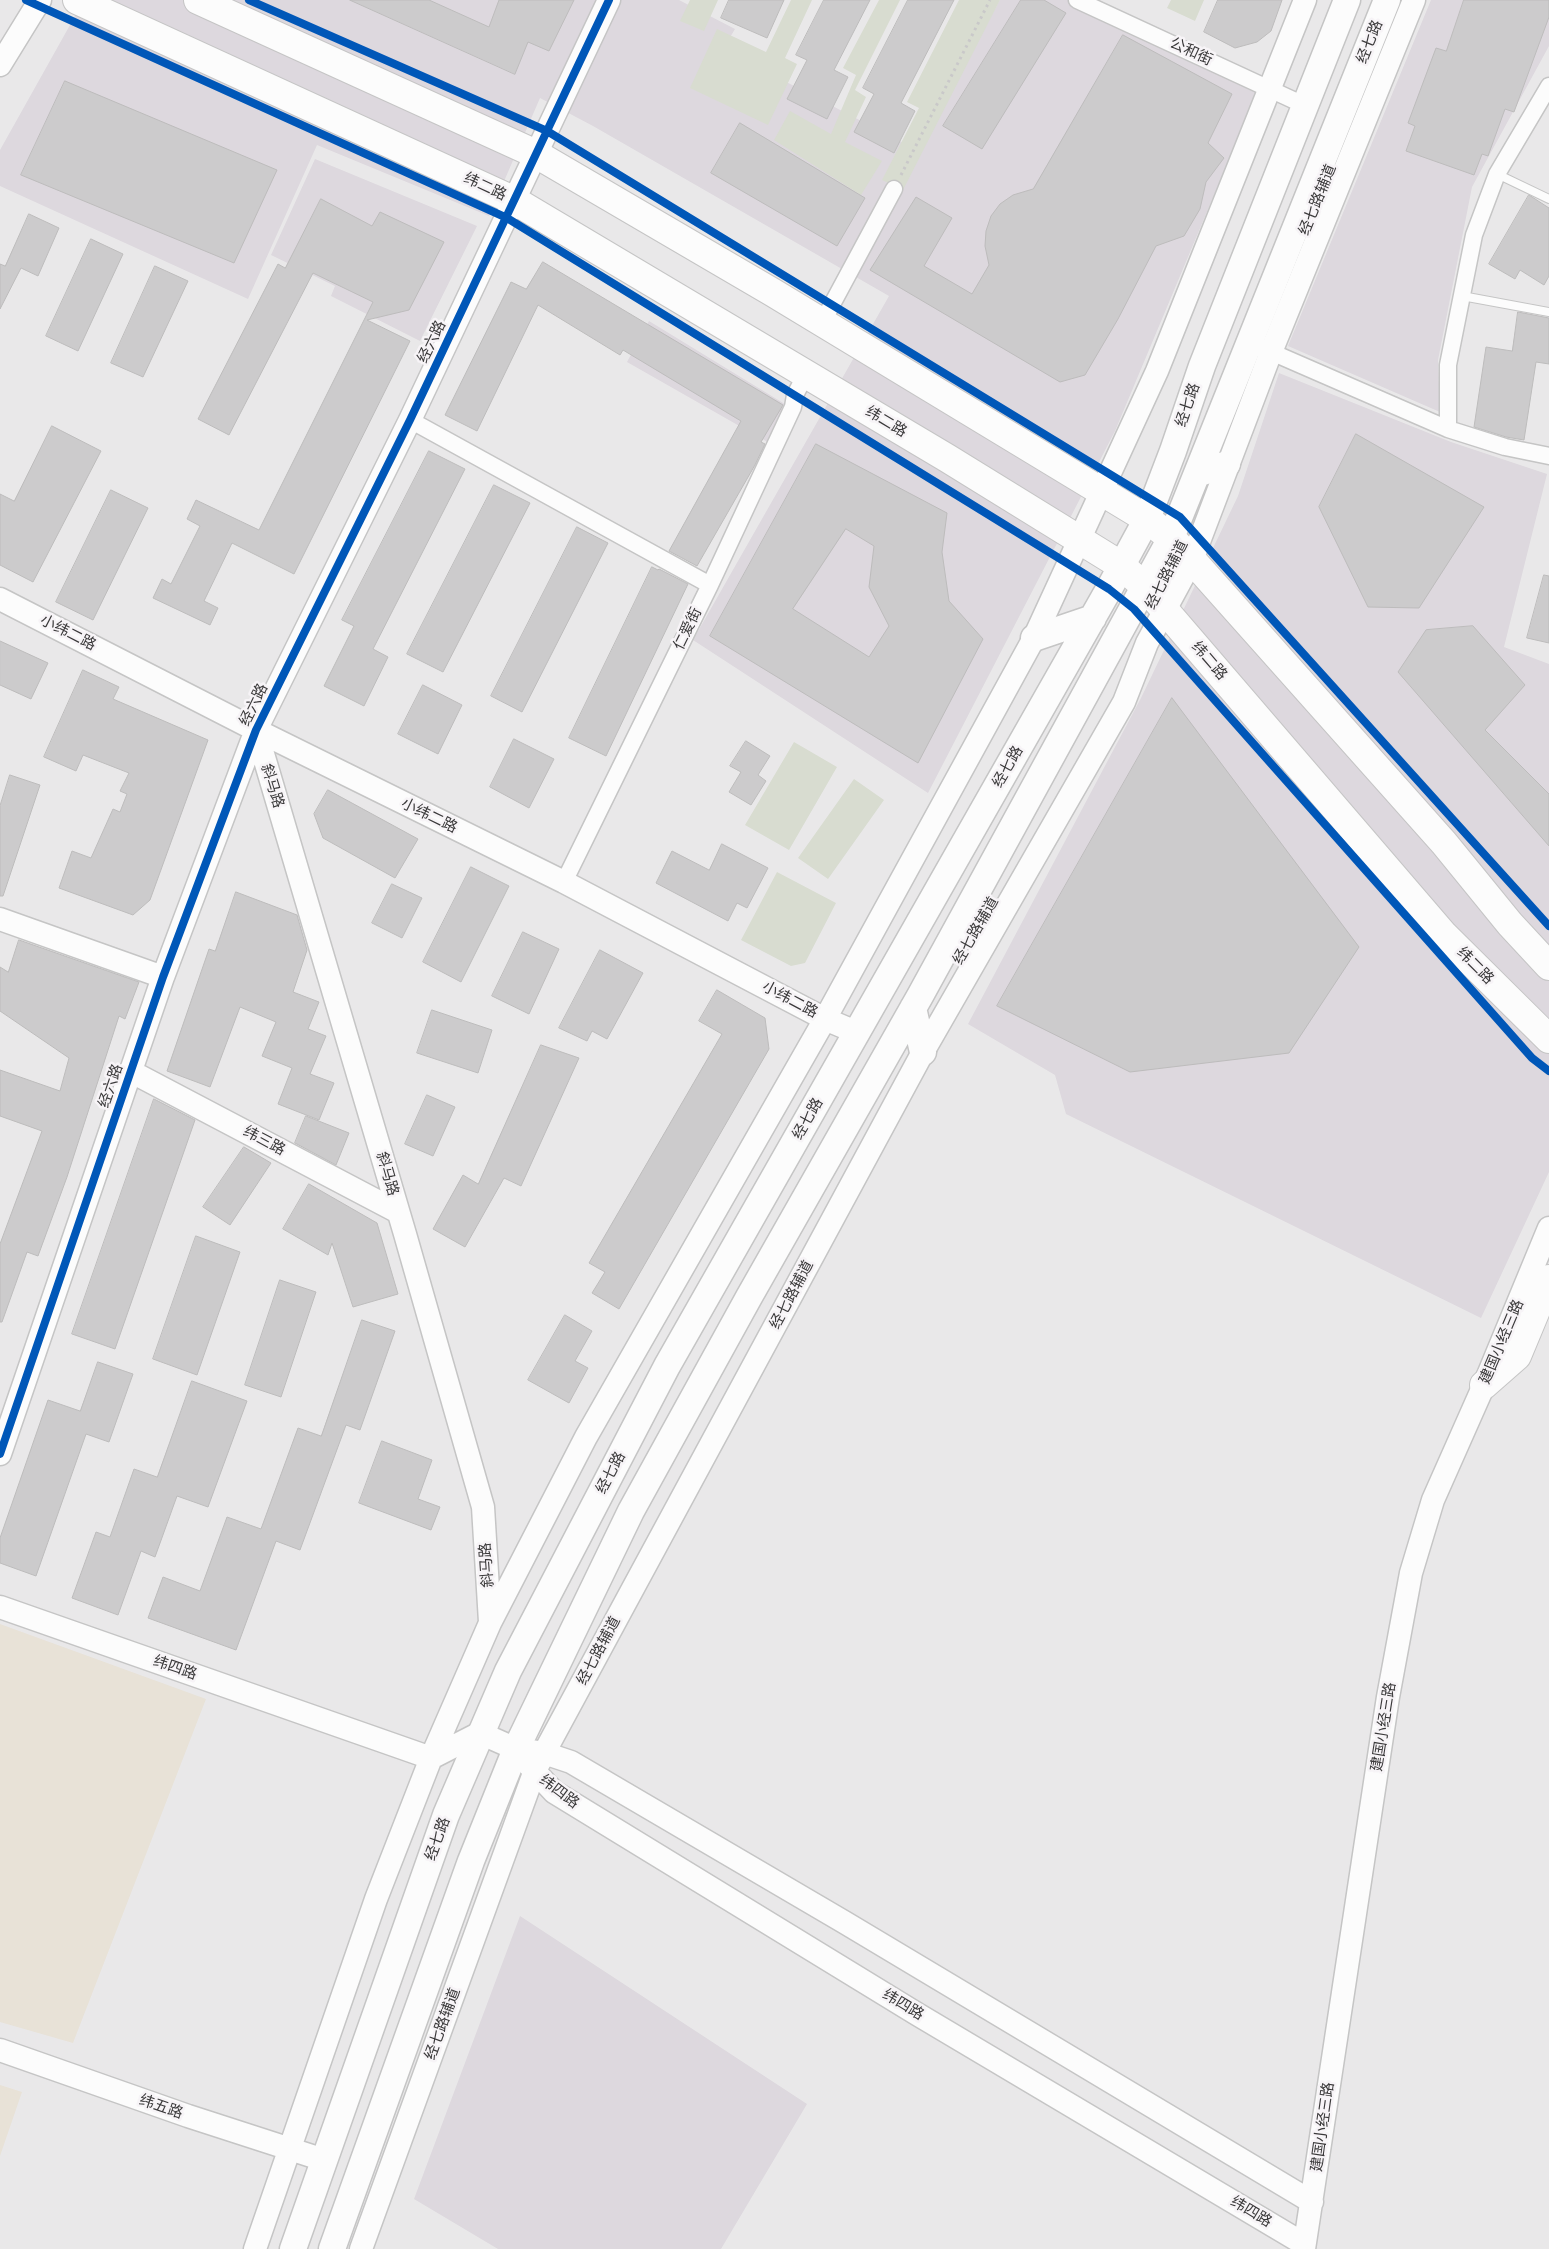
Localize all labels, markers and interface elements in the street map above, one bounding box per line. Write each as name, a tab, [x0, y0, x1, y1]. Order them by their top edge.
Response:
street label: 经七路	[1353, 18, 1387, 66]
street label: 公和街	[1167, 34, 1215, 70]
street label: 经七路辅道	[1296, 162, 1340, 238]
street label: 纬二路	[461, 169, 509, 205]
street label: 经六路	[414, 318, 450, 366]
street label: 经七路	[1172, 381, 1204, 429]
street label: 纬二路	[862, 403, 910, 441]
street label: 经七路辅道	[1142, 538, 1192, 612]
street label: 仁爱街	[670, 605, 706, 653]
street label: 小纬二路	[37, 611, 99, 655]
street label: 纬二路	[1187, 638, 1231, 684]
street label: 经六路	[236, 681, 272, 729]
street label: 经七路	[989, 743, 1027, 791]
street label: 斜马路	[257, 762, 287, 810]
street label: 小纬二路	[398, 795, 460, 837]
street label: 经七路辅道	[949, 894, 1003, 968]
street label: 纬二路	[1453, 944, 1497, 988]
street label: 小纬二路	[759, 978, 821, 1022]
street label: 经六路	[95, 1062, 127, 1110]
street label: 经七路	[789, 1095, 827, 1143]
street label: 纬三路	[240, 1122, 288, 1160]
street label: 斜马路	[372, 1150, 402, 1198]
street label: 经七路辅道	[766, 1258, 818, 1332]
street label: 建国小经三路	[1476, 1297, 1528, 1387]
street label: 经七路	[592, 1449, 630, 1497]
street label: 斜马路	[476, 1542, 498, 1588]
street label: 经七路辅道	[573, 1614, 625, 1688]
street label: 纬四路	[151, 1652, 199, 1684]
street label: 建国小经三路	[1368, 1681, 1400, 1773]
street label: 纬四路	[536, 1771, 582, 1813]
street label: 经七路	[422, 1815, 454, 1863]
street label: 经七路辅道	[422, 1986, 464, 2062]
street label: 纬四路	[879, 1986, 927, 2024]
street label: 建国小经三路	[1308, 2081, 1338, 2173]
street label: 纬五路	[137, 2091, 185, 2123]
street label: 纬四路	[1227, 2193, 1275, 2231]

